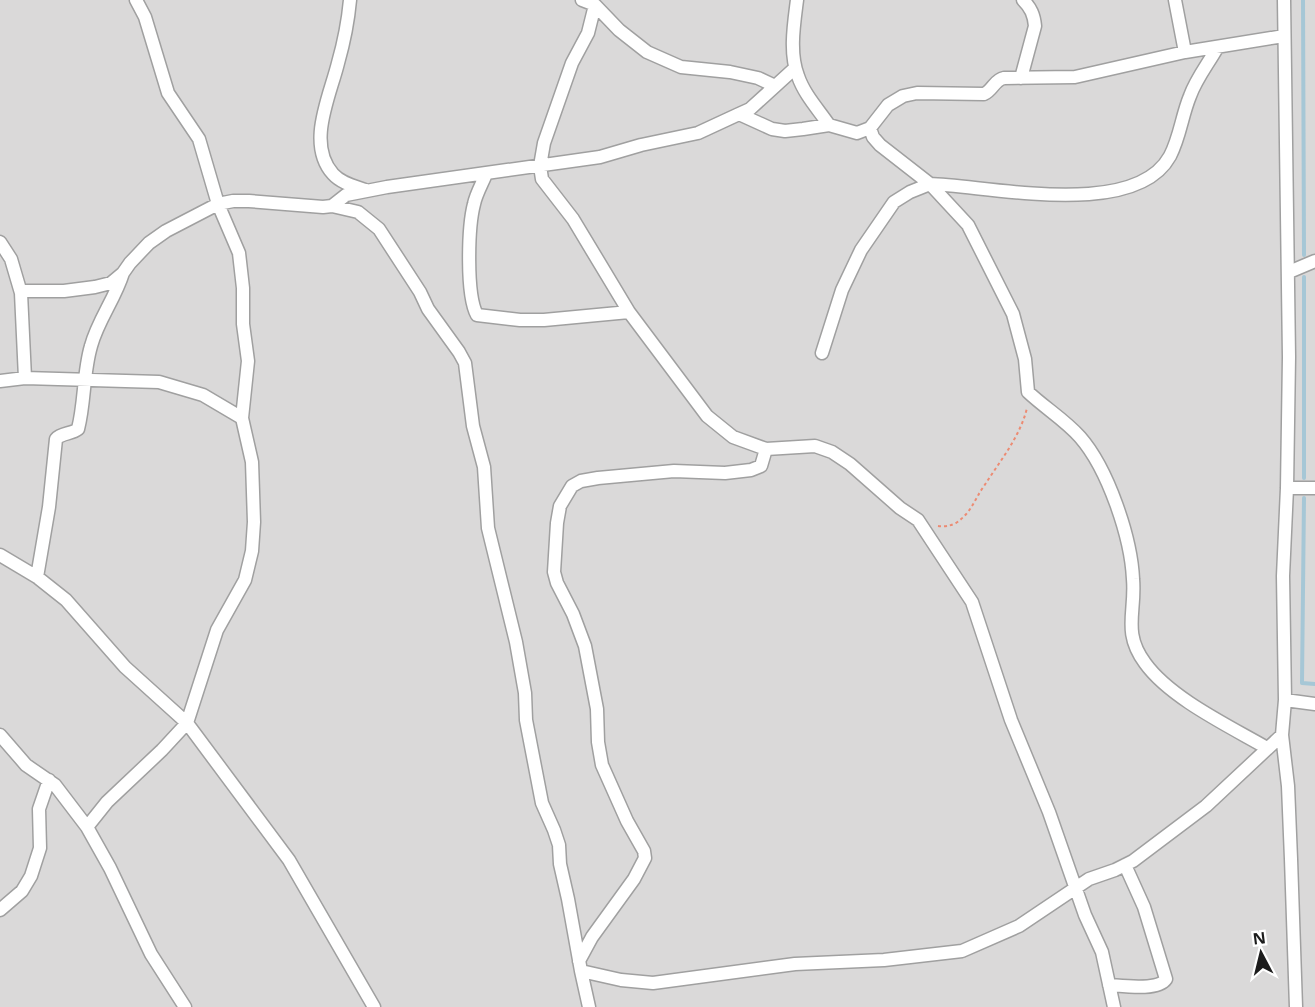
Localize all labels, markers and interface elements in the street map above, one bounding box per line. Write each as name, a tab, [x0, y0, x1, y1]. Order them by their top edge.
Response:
north arrow	[1231, 923, 1291, 983]
text: N	[1251, 926, 1267, 950]

